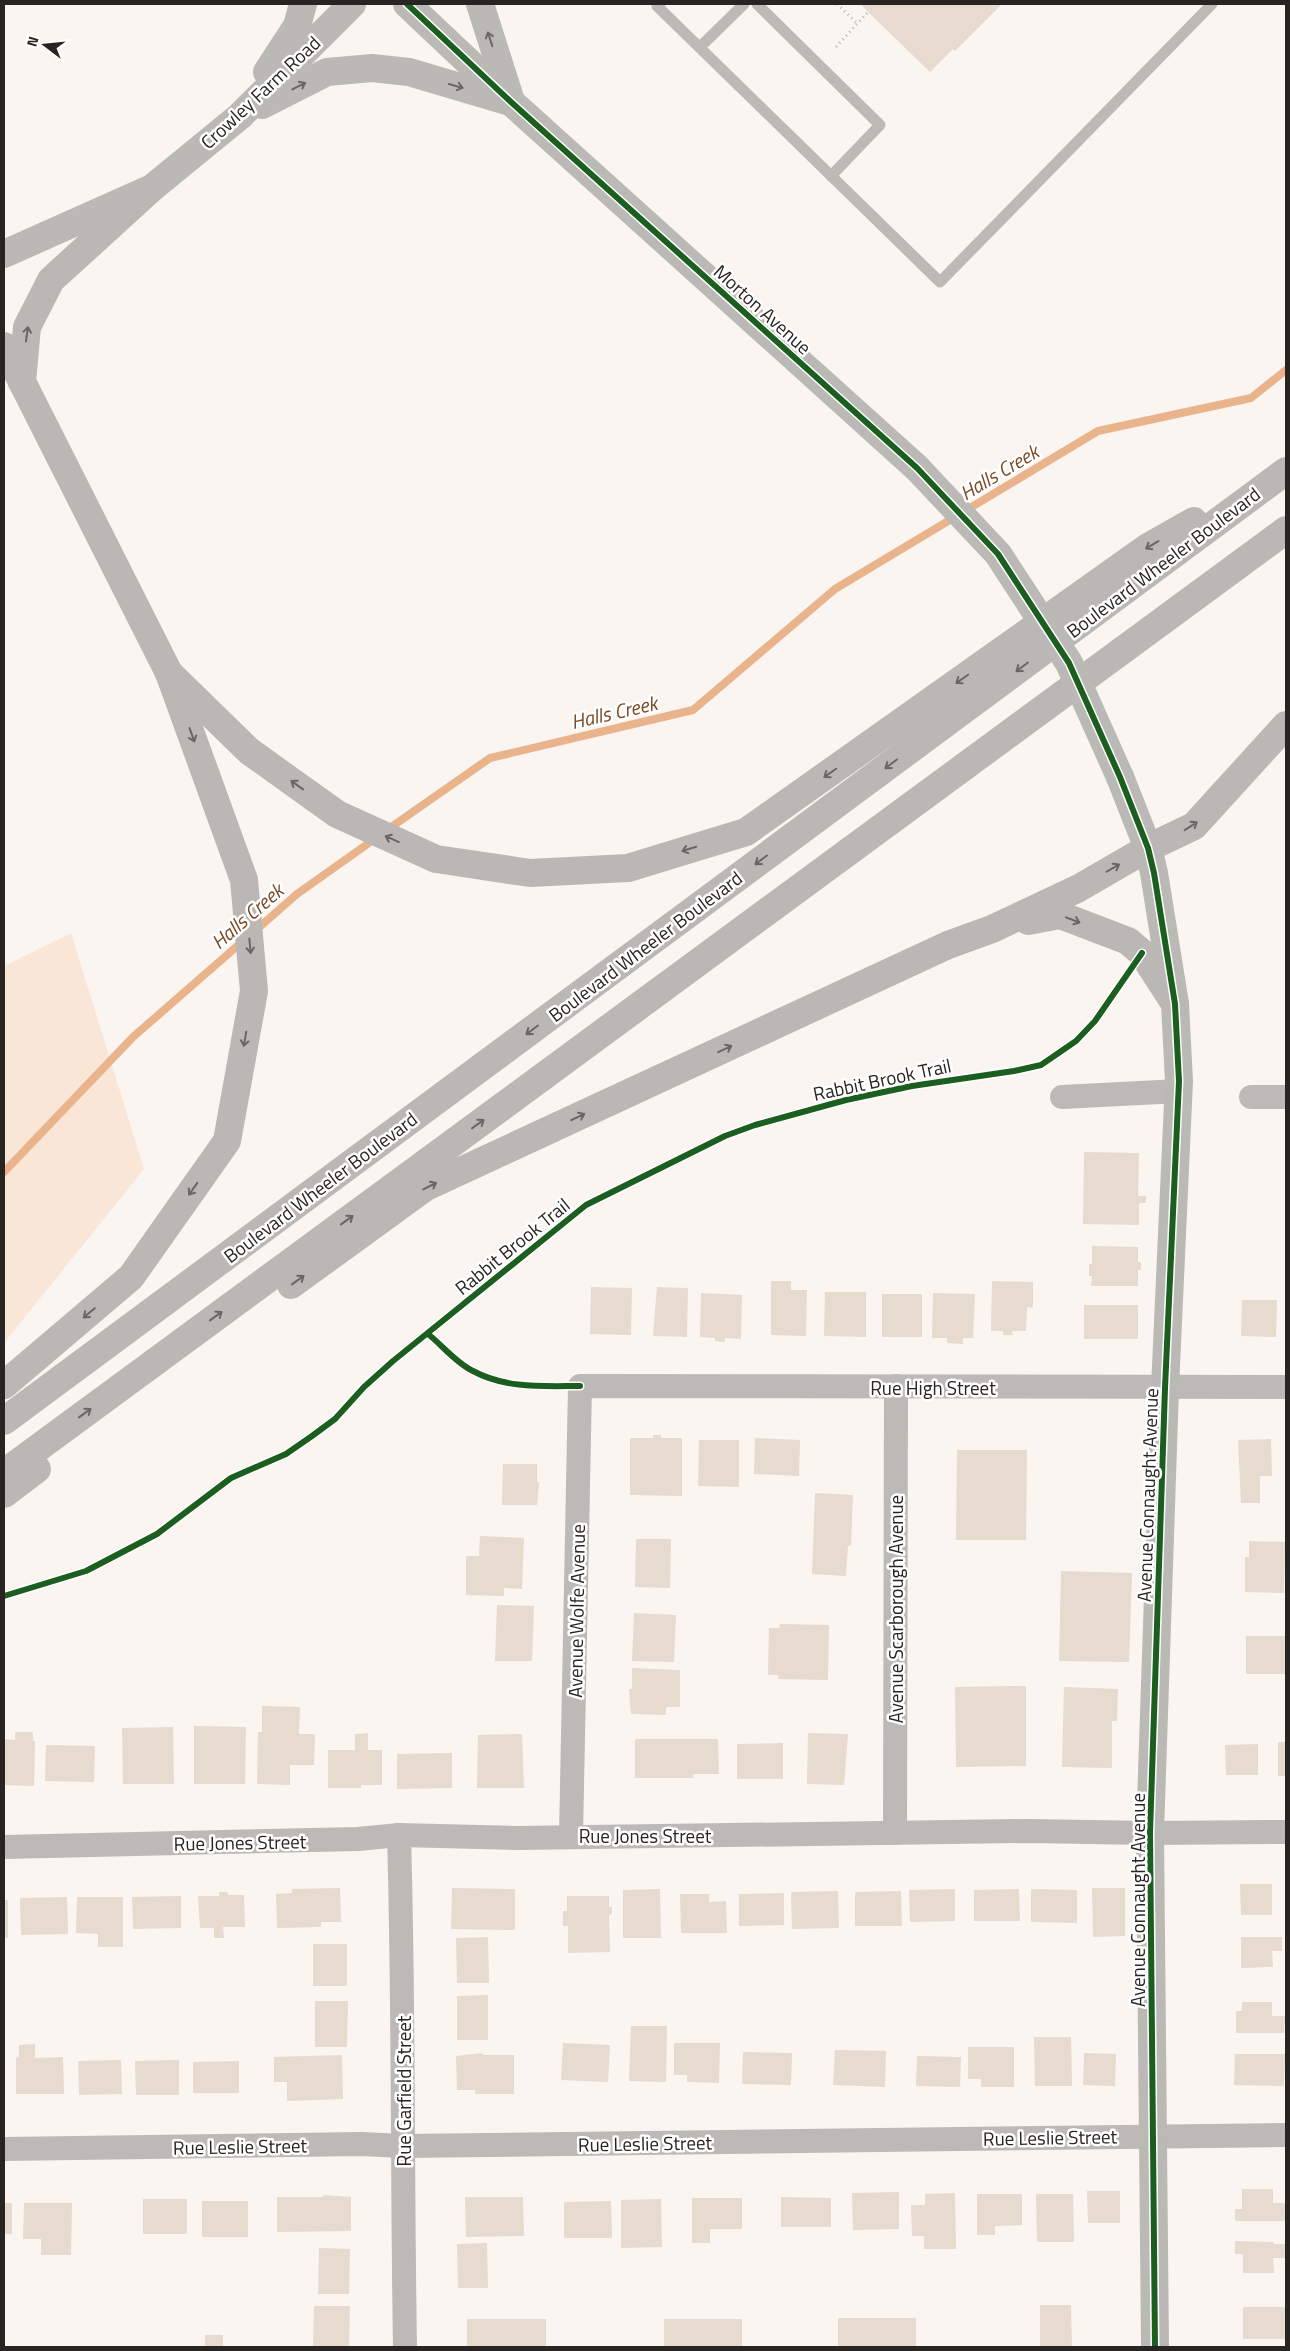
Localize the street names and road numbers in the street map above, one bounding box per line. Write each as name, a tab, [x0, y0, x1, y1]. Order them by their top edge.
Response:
street label: Crowley Farm Road	[193, 29, 327, 155]
street label: Morton Avenue	[708, 257, 818, 361]
street label: Boulevard Wheeler Boulevard	[1060, 479, 1266, 645]
street label: Boulevard Wheeler Boulevard	[542, 863, 748, 1029]
street label: Rabbit Brook Trail	[810, 1050, 954, 1108]
street label: Boulevard Wheeler Boulevard	[217, 1104, 423, 1270]
street label: Rabbit Brook Trail	[448, 1190, 576, 1302]
street label: Rue High Street	[870, 1373, 996, 1402]
street label: Avenue Connaught Avenue	[1129, 1388, 1165, 1602]
street label: Avenue Scarborough Avenue	[881, 1495, 910, 1723]
street label: Avenue Wolfe Avenue	[560, 1524, 592, 1698]
street label: Avenue Connaught Avenue	[1123, 1793, 1152, 2007]
street label: Rue Jones Street	[579, 1821, 712, 1850]
street label: Rue Jones Street	[173, 1826, 307, 1858]
street label: Rue Garfield Street	[389, 2015, 418, 2166]
street label: Rue Leslie Street	[983, 2121, 1118, 2153]
street label: Rue Leslie Street	[578, 2127, 713, 2159]
street label: Rue Leslie Street	[173, 2130, 308, 2162]

